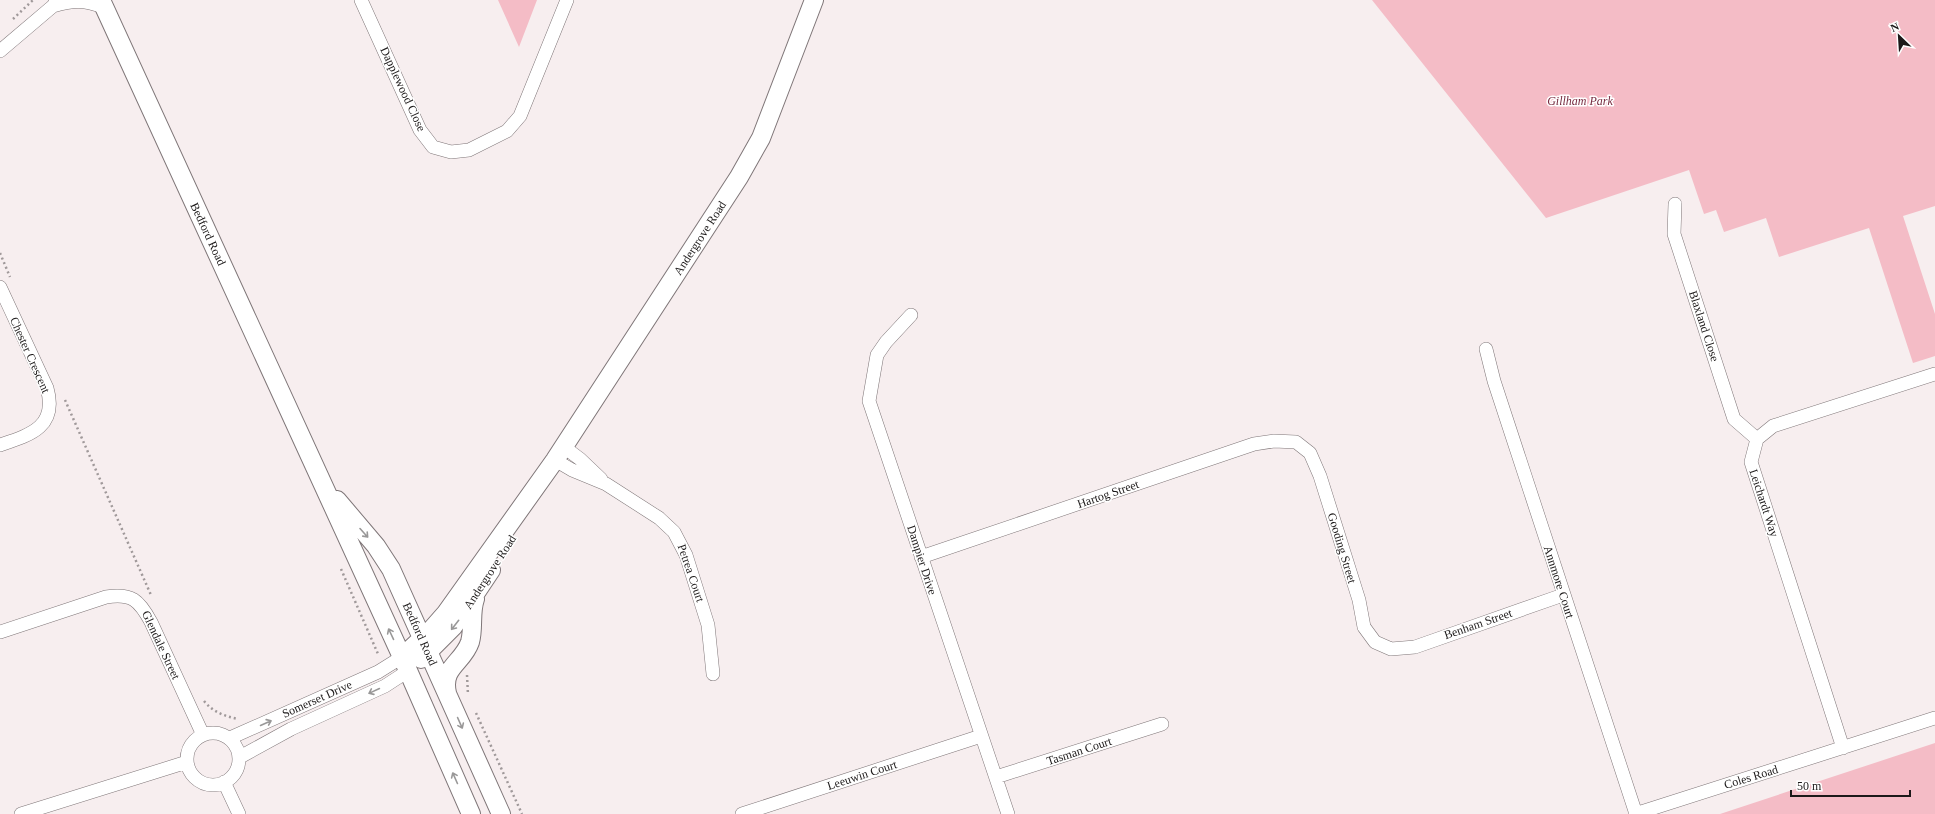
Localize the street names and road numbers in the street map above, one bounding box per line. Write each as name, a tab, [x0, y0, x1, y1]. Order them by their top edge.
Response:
street label: Dapplewood Close	[377, 45, 429, 133]
street label: Andergrove Road	[671, 198, 729, 278]
street label: Bedford Road	[187, 200, 229, 268]
street label: Blaxland Close	[1686, 289, 1722, 363]
street label: Chester Crescent	[7, 315, 53, 396]
street label: Leichardt Way	[1746, 467, 1782, 539]
street label: Hartog Street	[1075, 477, 1141, 511]
street label: Gooding Street	[1325, 511, 1360, 586]
street label: Dampier Drive	[904, 523, 940, 597]
street label: Andergrove Road	[461, 532, 519, 612]
street label: Petrea Court	[675, 542, 708, 604]
street label: Annmore Court	[1541, 544, 1578, 621]
street label: Bedford Road	[400, 600, 440, 668]
street label: Benham Street	[1442, 606, 1514, 642]
street label: Glendale Street	[139, 608, 183, 682]
street label: Somerset Drive	[280, 677, 354, 721]
street label: Tasman Court	[1045, 734, 1114, 768]
street label: Leeuwin Court	[825, 757, 899, 793]
street label: Coles Road	[1722, 762, 1780, 792]

